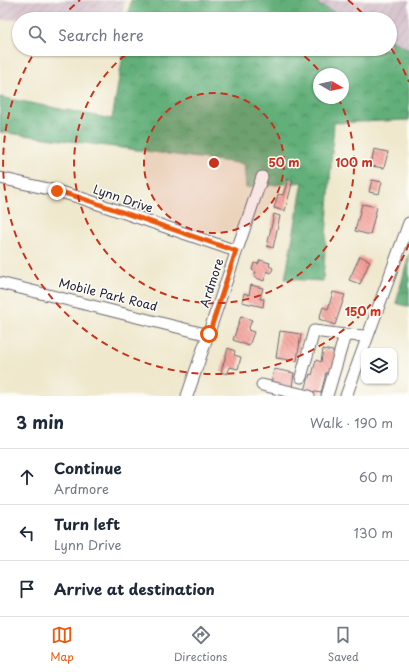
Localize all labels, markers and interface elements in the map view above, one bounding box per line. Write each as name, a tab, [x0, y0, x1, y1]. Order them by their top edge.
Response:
search box	[12, 12, 397, 56]
icon: search	[26, 23, 48, 45]
text: Search here	[58, 23, 144, 46]
north arrow	[313, 68, 349, 104]
text: 50 m	[268, 153, 300, 171]
text: 100 m	[335, 153, 373, 171]
centre of rings	[207, 156, 221, 170]
street label: Lynn Drive	[91, 179, 156, 217]
route end	[48, 182, 66, 200]
street label: Ardmore	[195, 256, 227, 310]
street label: Mobile Park Road	[57, 273, 159, 315]
text: 150 m	[345, 302, 381, 320]
route start	[200, 325, 218, 343]
map controls	[361, 348, 397, 384]
button: layers	[361, 348, 397, 384]
text: 3 min	[16, 409, 64, 435]
text: Walk · 190 m	[310, 413, 393, 432]
text: Continue	[54, 456, 122, 479]
icon: ahead	[16, 466, 38, 488]
text: 60 m	[359, 467, 393, 486]
text: Ardmore	[54, 479, 109, 498]
text: Turn left	[54, 512, 120, 535]
icon: left	[16, 522, 38, 544]
text: 130 m	[354, 523, 393, 542]
text: Lynn Drive	[54, 535, 121, 554]
text: Arrive at destination	[54, 577, 215, 600]
icon: arrive	[16, 578, 38, 600]
tab: Map	[50, 624, 74, 665]
tab: Directions	[174, 624, 227, 665]
tab: Saved	[328, 624, 359, 665]

